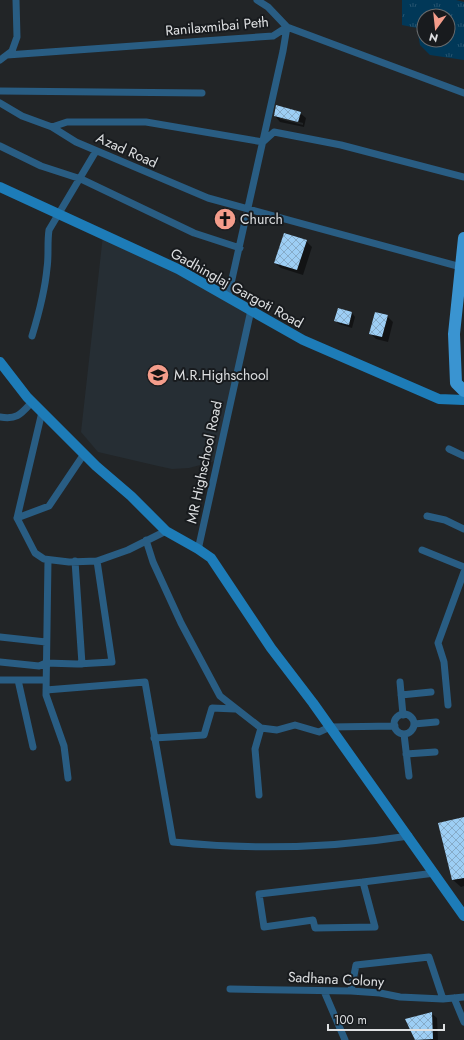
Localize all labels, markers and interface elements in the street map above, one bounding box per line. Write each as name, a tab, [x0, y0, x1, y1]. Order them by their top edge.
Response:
north arrow	[416, 8, 456, 48]
street label: Ranilaxmibai Peth	[164, 12, 270, 40]
text: N	[427, 29, 440, 47]
street label: Azad Road	[93, 128, 161, 172]
church icon: Church	[212, 206, 238, 232]
place label: Church	[240, 209, 283, 229]
street label: Gadhinglaj Gargoti Road	[167, 243, 307, 333]
school or university icon: M.R.Highschool	[145, 362, 171, 388]
place label: M.R.Highschool	[174, 365, 269, 385]
street label: MR Highschool Road	[181, 399, 227, 525]
street label: Sadhana Colony	[287, 966, 385, 992]
scale bar	[328, 1006, 444, 1032]
text: 100 m	[334, 1011, 367, 1029]

